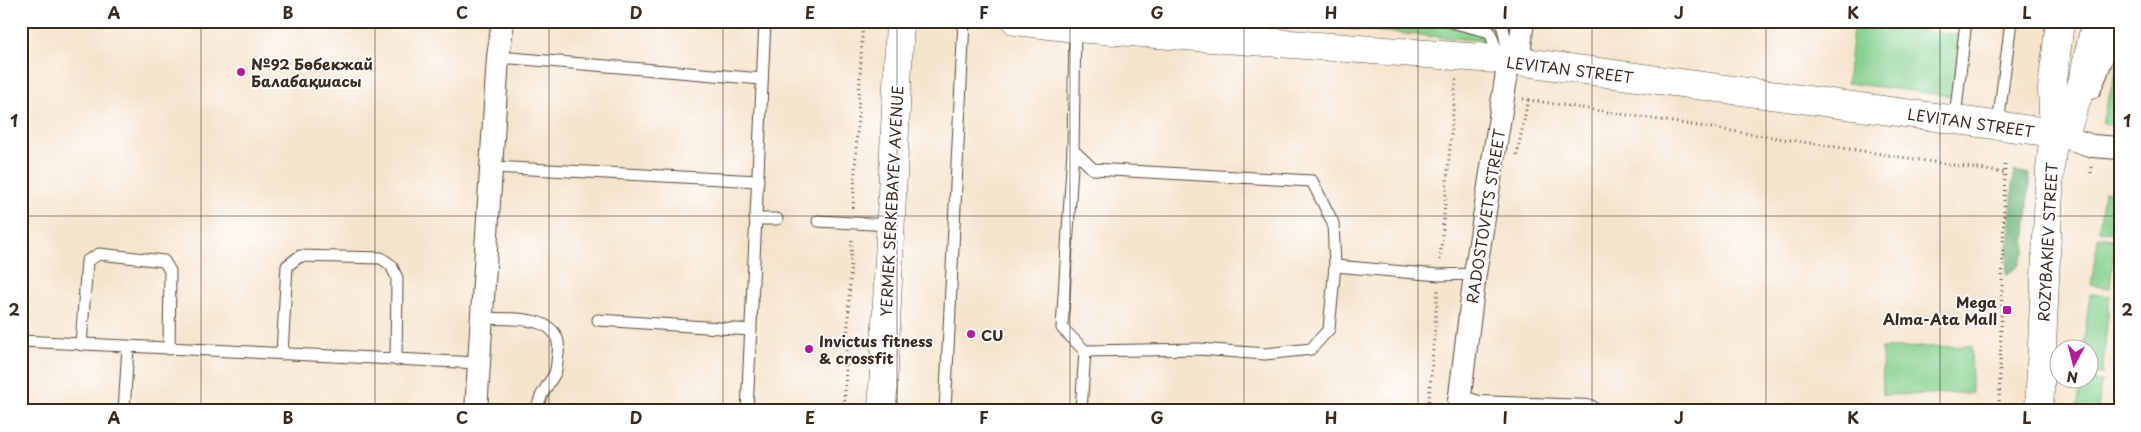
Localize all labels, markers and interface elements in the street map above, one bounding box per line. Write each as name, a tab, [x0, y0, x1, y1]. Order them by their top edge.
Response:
text: A	[108, 0, 121, 24]
text: B	[283, 0, 294, 24]
text: C	[456, 0, 468, 24]
text: D	[630, 0, 642, 24]
text: E	[805, 0, 815, 24]
text: F	[979, 0, 989, 24]
text: G	[1150, 0, 1164, 24]
text: H	[1325, 0, 1337, 24]
text: I	[1502, 0, 1508, 24]
text: J	[1674, 0, 1684, 24]
text: K	[1847, 0, 1859, 24]
text: L	[2022, 0, 2032, 24]
street label: LEVITAN STREET	[1505, 50, 1636, 88]
place label: №92 Бөбекжай Балабақшасы	[251, 52, 373, 92]
marker: №92 Бөбекжай Балабақшасы	[235, 66, 247, 78]
street label: YERMEK SERKEBAYEV AVENUE	[873, 85, 909, 317]
street label: LEVITAN STREET	[1906, 102, 2037, 142]
text: 1	[10, 108, 18, 132]
text: 1	[2123, 108, 2131, 132]
street label: RADOSTOVETS STREET	[1460, 126, 1510, 305]
street label: ROZYBAKIEV STREET	[2031, 161, 2063, 322]
place label: Mega Alma-Ata Mall	[1883, 290, 1997, 330]
text: 2	[8, 297, 20, 321]
text: 2	[2121, 297, 2133, 321]
marker: Mega Alma-Ata Mall	[2001, 304, 2013, 316]
place label: CU	[981, 323, 1004, 346]
marker: CU	[965, 328, 977, 340]
place label: Invictus fitness & crossfit	[819, 329, 933, 369]
north arrow	[2048, 340, 2098, 390]
marker: Invictus fitness & crossfit	[803, 343, 815, 355]
text: N	[2066, 366, 2079, 388]
text: A	[108, 405, 121, 429]
text: B	[283, 405, 294, 429]
text: C	[456, 405, 468, 429]
text: D	[630, 405, 642, 429]
text: E	[805, 405, 815, 429]
text: F	[979, 405, 989, 429]
text: G	[1150, 405, 1164, 429]
text: H	[1325, 405, 1337, 429]
text: I	[1502, 405, 1508, 429]
text: J	[1674, 405, 1684, 429]
text: K	[1847, 405, 1859, 429]
text: L	[2022, 405, 2032, 429]

